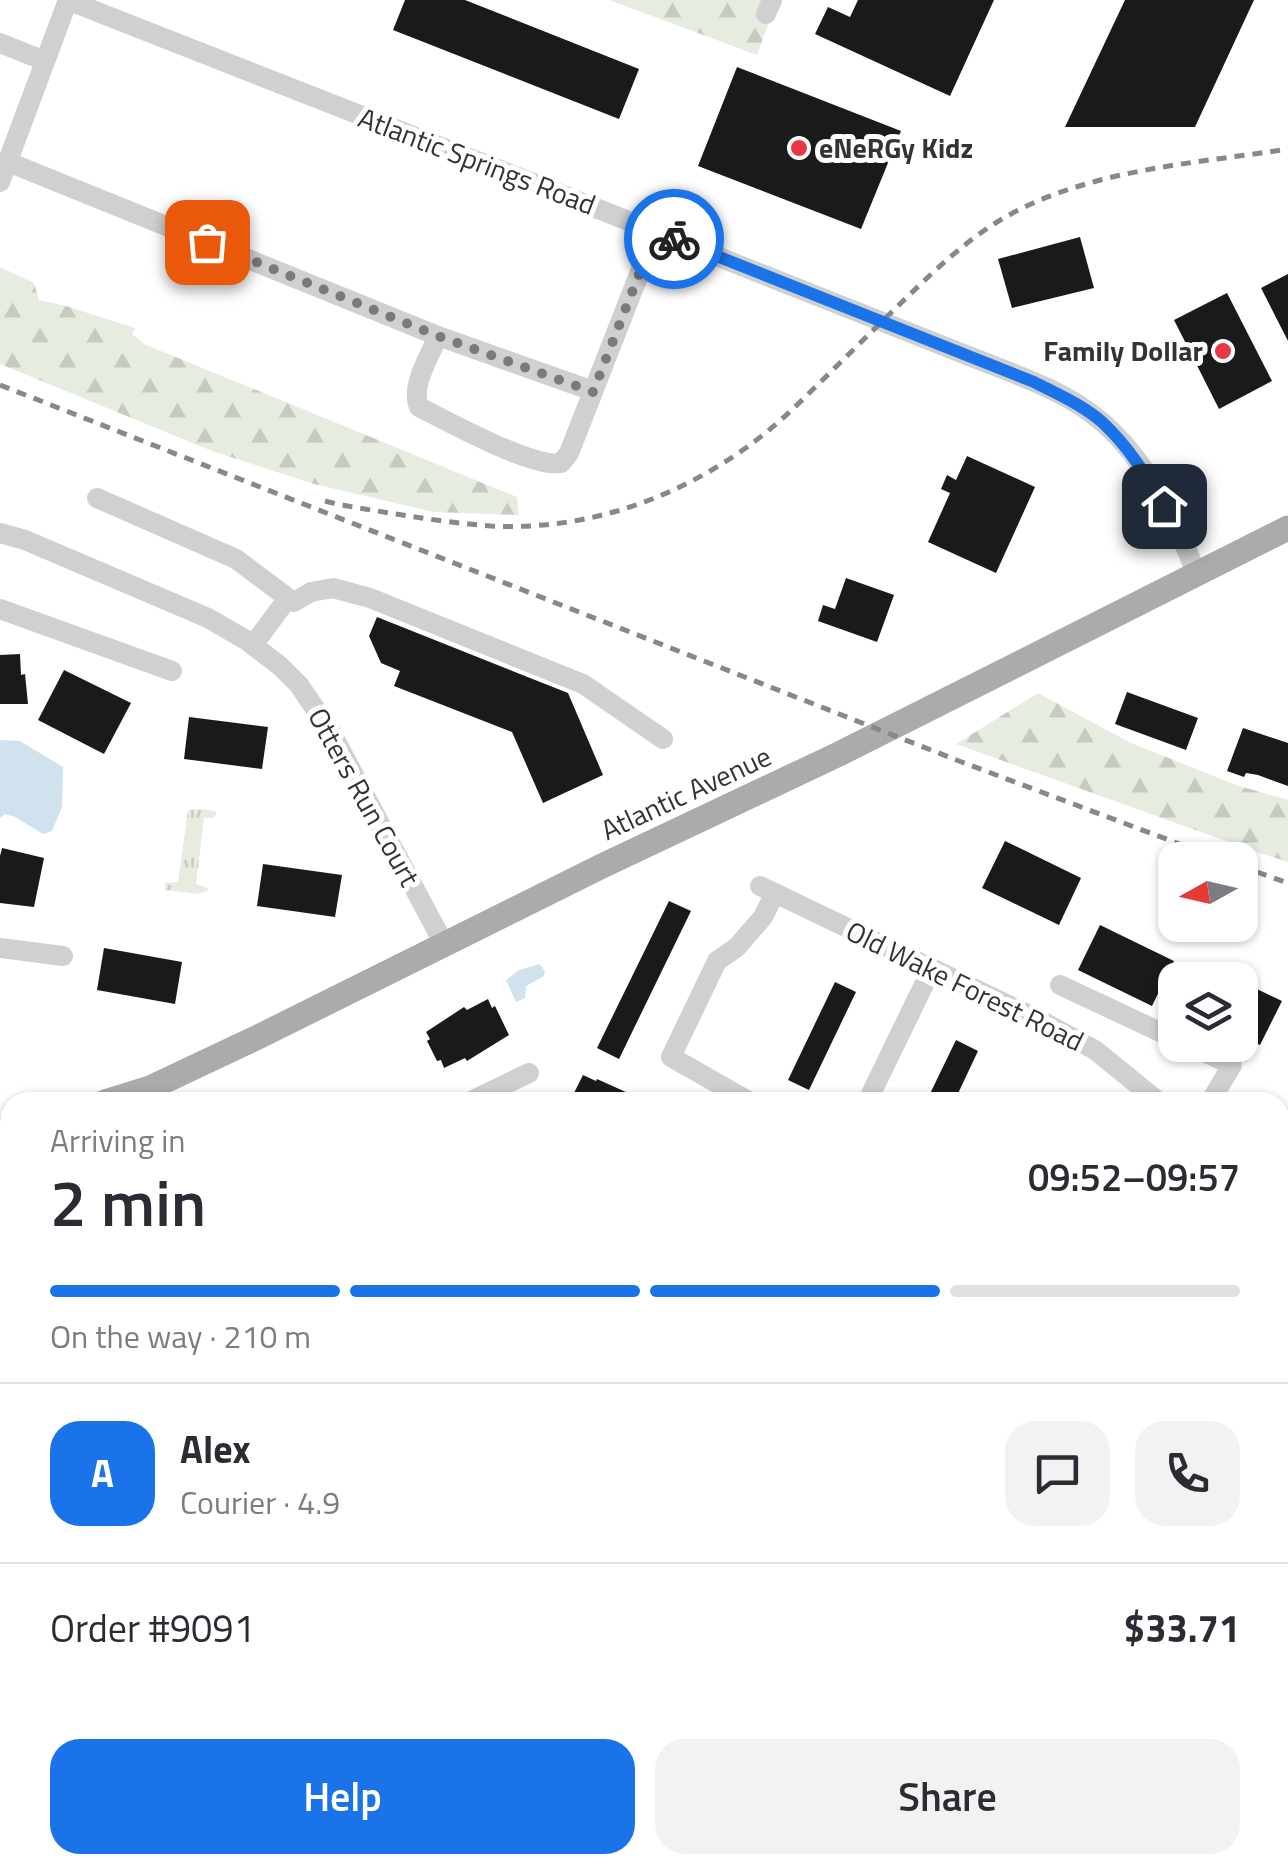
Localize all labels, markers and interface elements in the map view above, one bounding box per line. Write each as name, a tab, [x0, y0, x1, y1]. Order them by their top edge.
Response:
street label: Atlantic Springs Road	[352, 96, 602, 226]
place label: eNeRGy Kidz	[819, 126, 973, 169]
marker: eNeRGy Kidz	[788, 137, 810, 159]
courier	[624, 189, 724, 289]
pin	[165, 200, 250, 285]
icon: bike	[647, 212, 702, 267]
icon: bag	[180, 215, 235, 270]
place label: Family Dollar	[1043, 329, 1203, 372]
marker: Family Dollar	[1212, 340, 1234, 362]
pin	[1122, 464, 1207, 549]
icon: home	[1137, 479, 1192, 534]
street label: Otters Run Court	[298, 700, 431, 894]
street label: Atlantic Avenue	[594, 734, 778, 851]
north arrow	[1158, 842, 1258, 942]
map controls	[1158, 842, 1258, 1062]
street label: Old Wake Forest Road	[839, 909, 1091, 1062]
button: layers	[1158, 962, 1258, 1062]
text: Arriving in	[50, 1116, 186, 1164]
text: 09:52–09:57	[1028, 1148, 1240, 1206]
text: 2 min	[50, 1152, 206, 1251]
text: On the way · 210 m	[50, 1312, 311, 1360]
text: Alex	[180, 1420, 251, 1478]
button: chat	[1005, 1421, 1110, 1526]
button: phone	[1135, 1421, 1240, 1526]
text: A	[91, 1444, 114, 1502]
text: Courier · 4.9	[180, 1478, 340, 1526]
text: Order #9091	[50, 1599, 255, 1657]
text: $33.71	[1124, 1599, 1240, 1657]
button: Help	[50, 1739, 635, 1854]
button: Share	[655, 1739, 1240, 1854]

